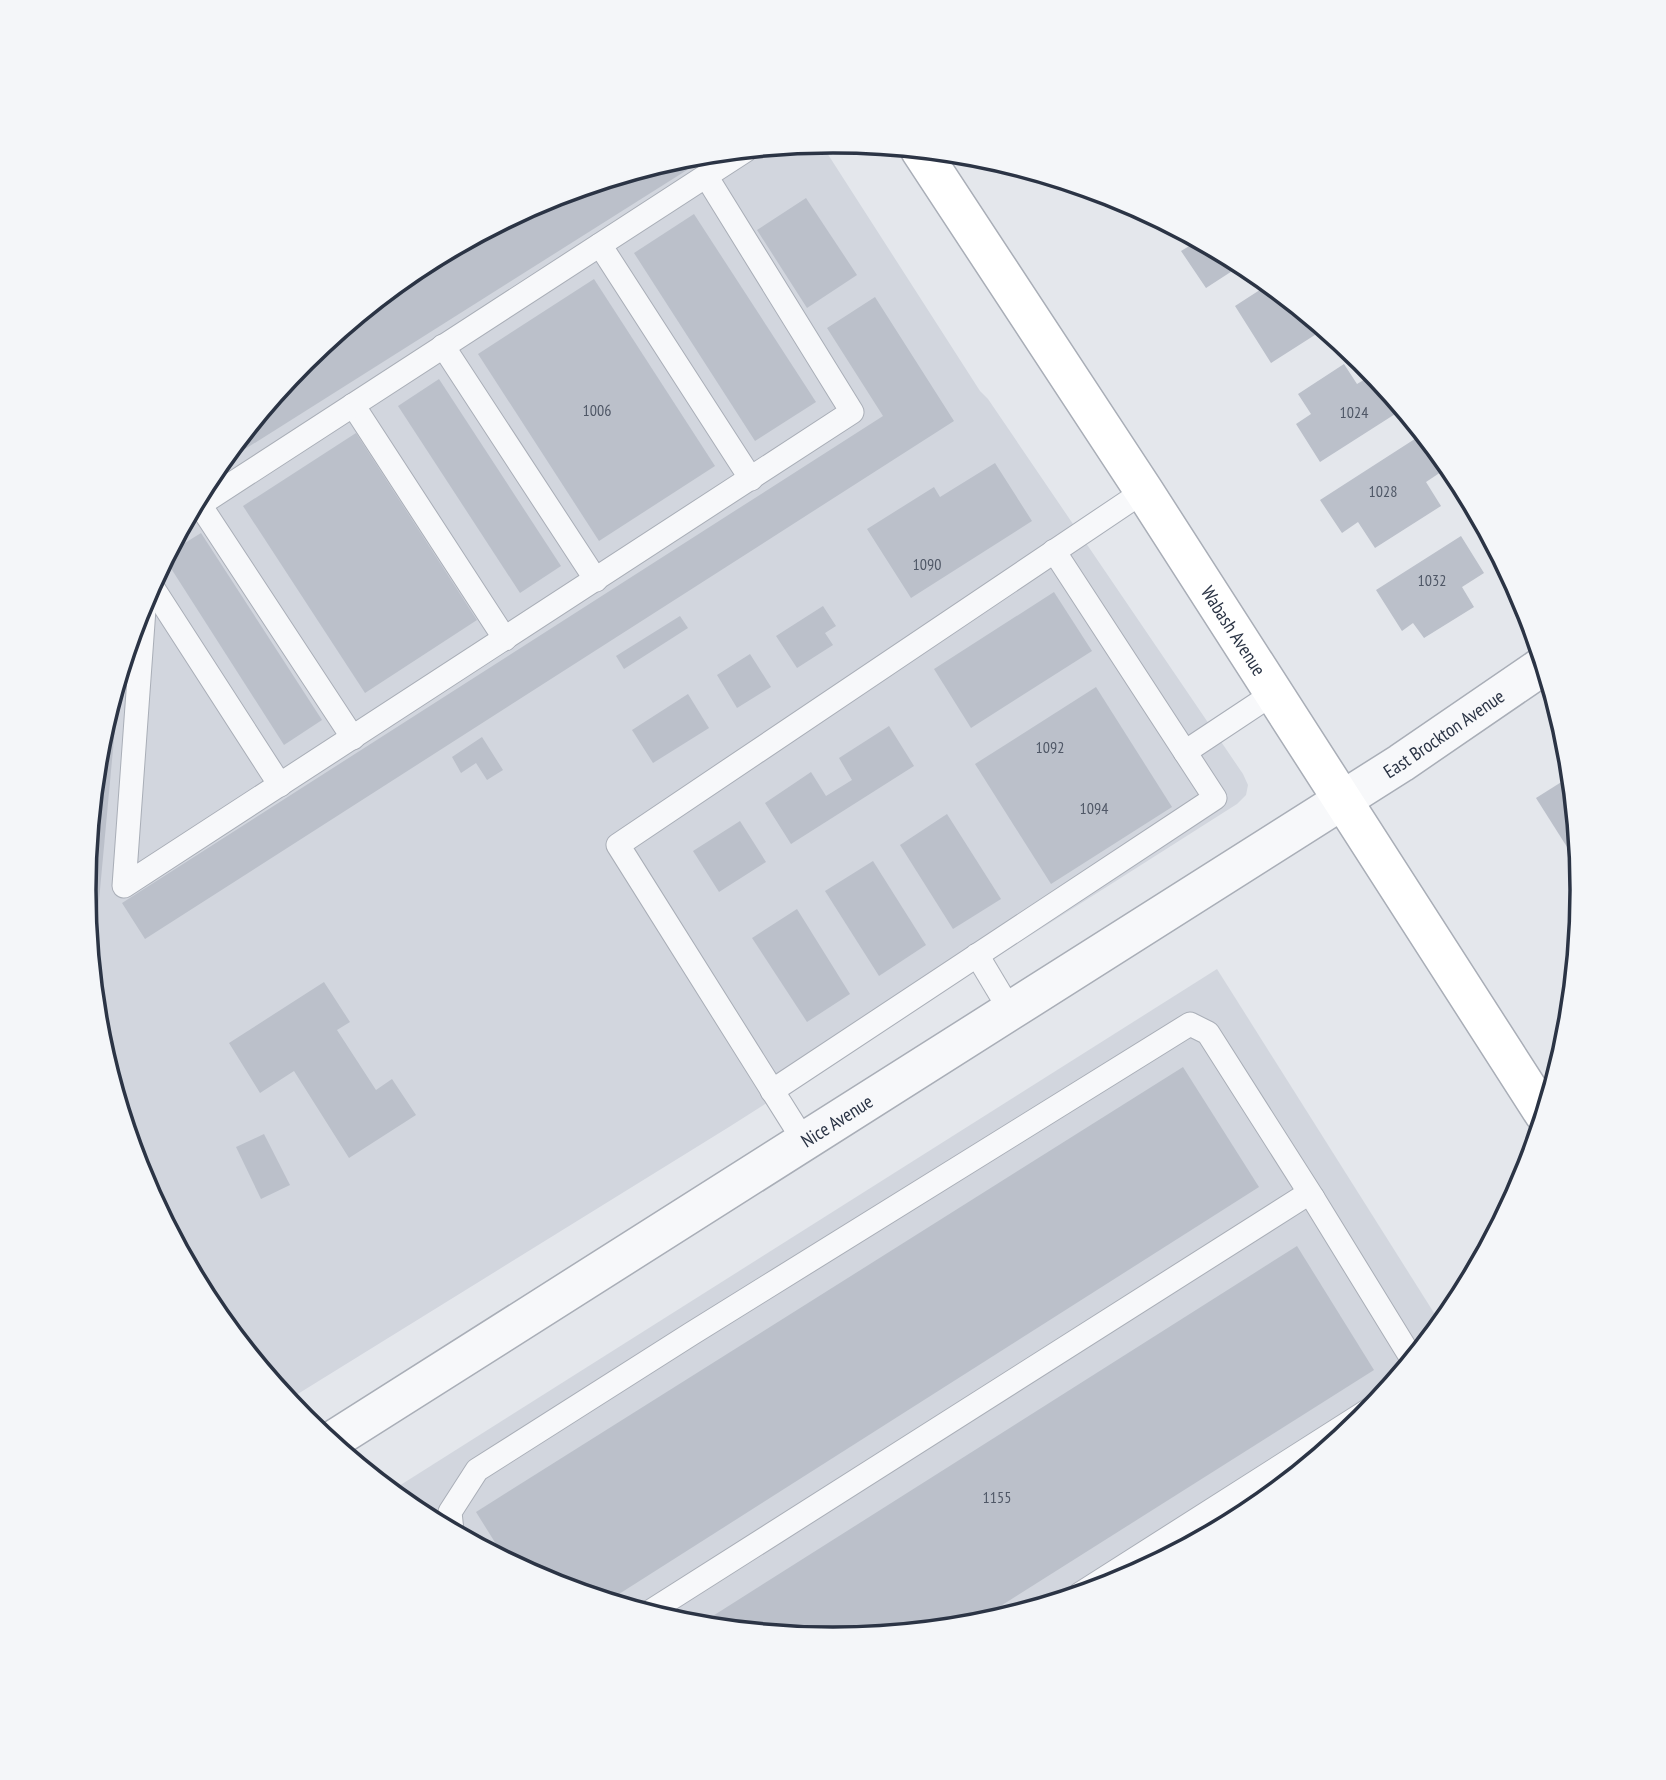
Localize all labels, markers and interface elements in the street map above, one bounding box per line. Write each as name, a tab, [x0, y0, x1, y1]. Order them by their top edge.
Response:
house number: 1006	[583, 400, 611, 420]
house number: 1024	[1340, 402, 1368, 422]
house number: 1028	[1369, 481, 1397, 501]
house number: 1090	[913, 554, 941, 574]
house number: 1032	[1418, 570, 1446, 590]
street label: Wabash Avenue	[1196, 581, 1271, 680]
street label: East Brockton Avenue	[1379, 684, 1509, 783]
house number: 1092	[1036, 737, 1064, 757]
house number: 1094	[1080, 798, 1108, 818]
street label: Nice Avenue	[796, 1089, 877, 1152]
house number: 1155	[983, 1487, 1011, 1507]

